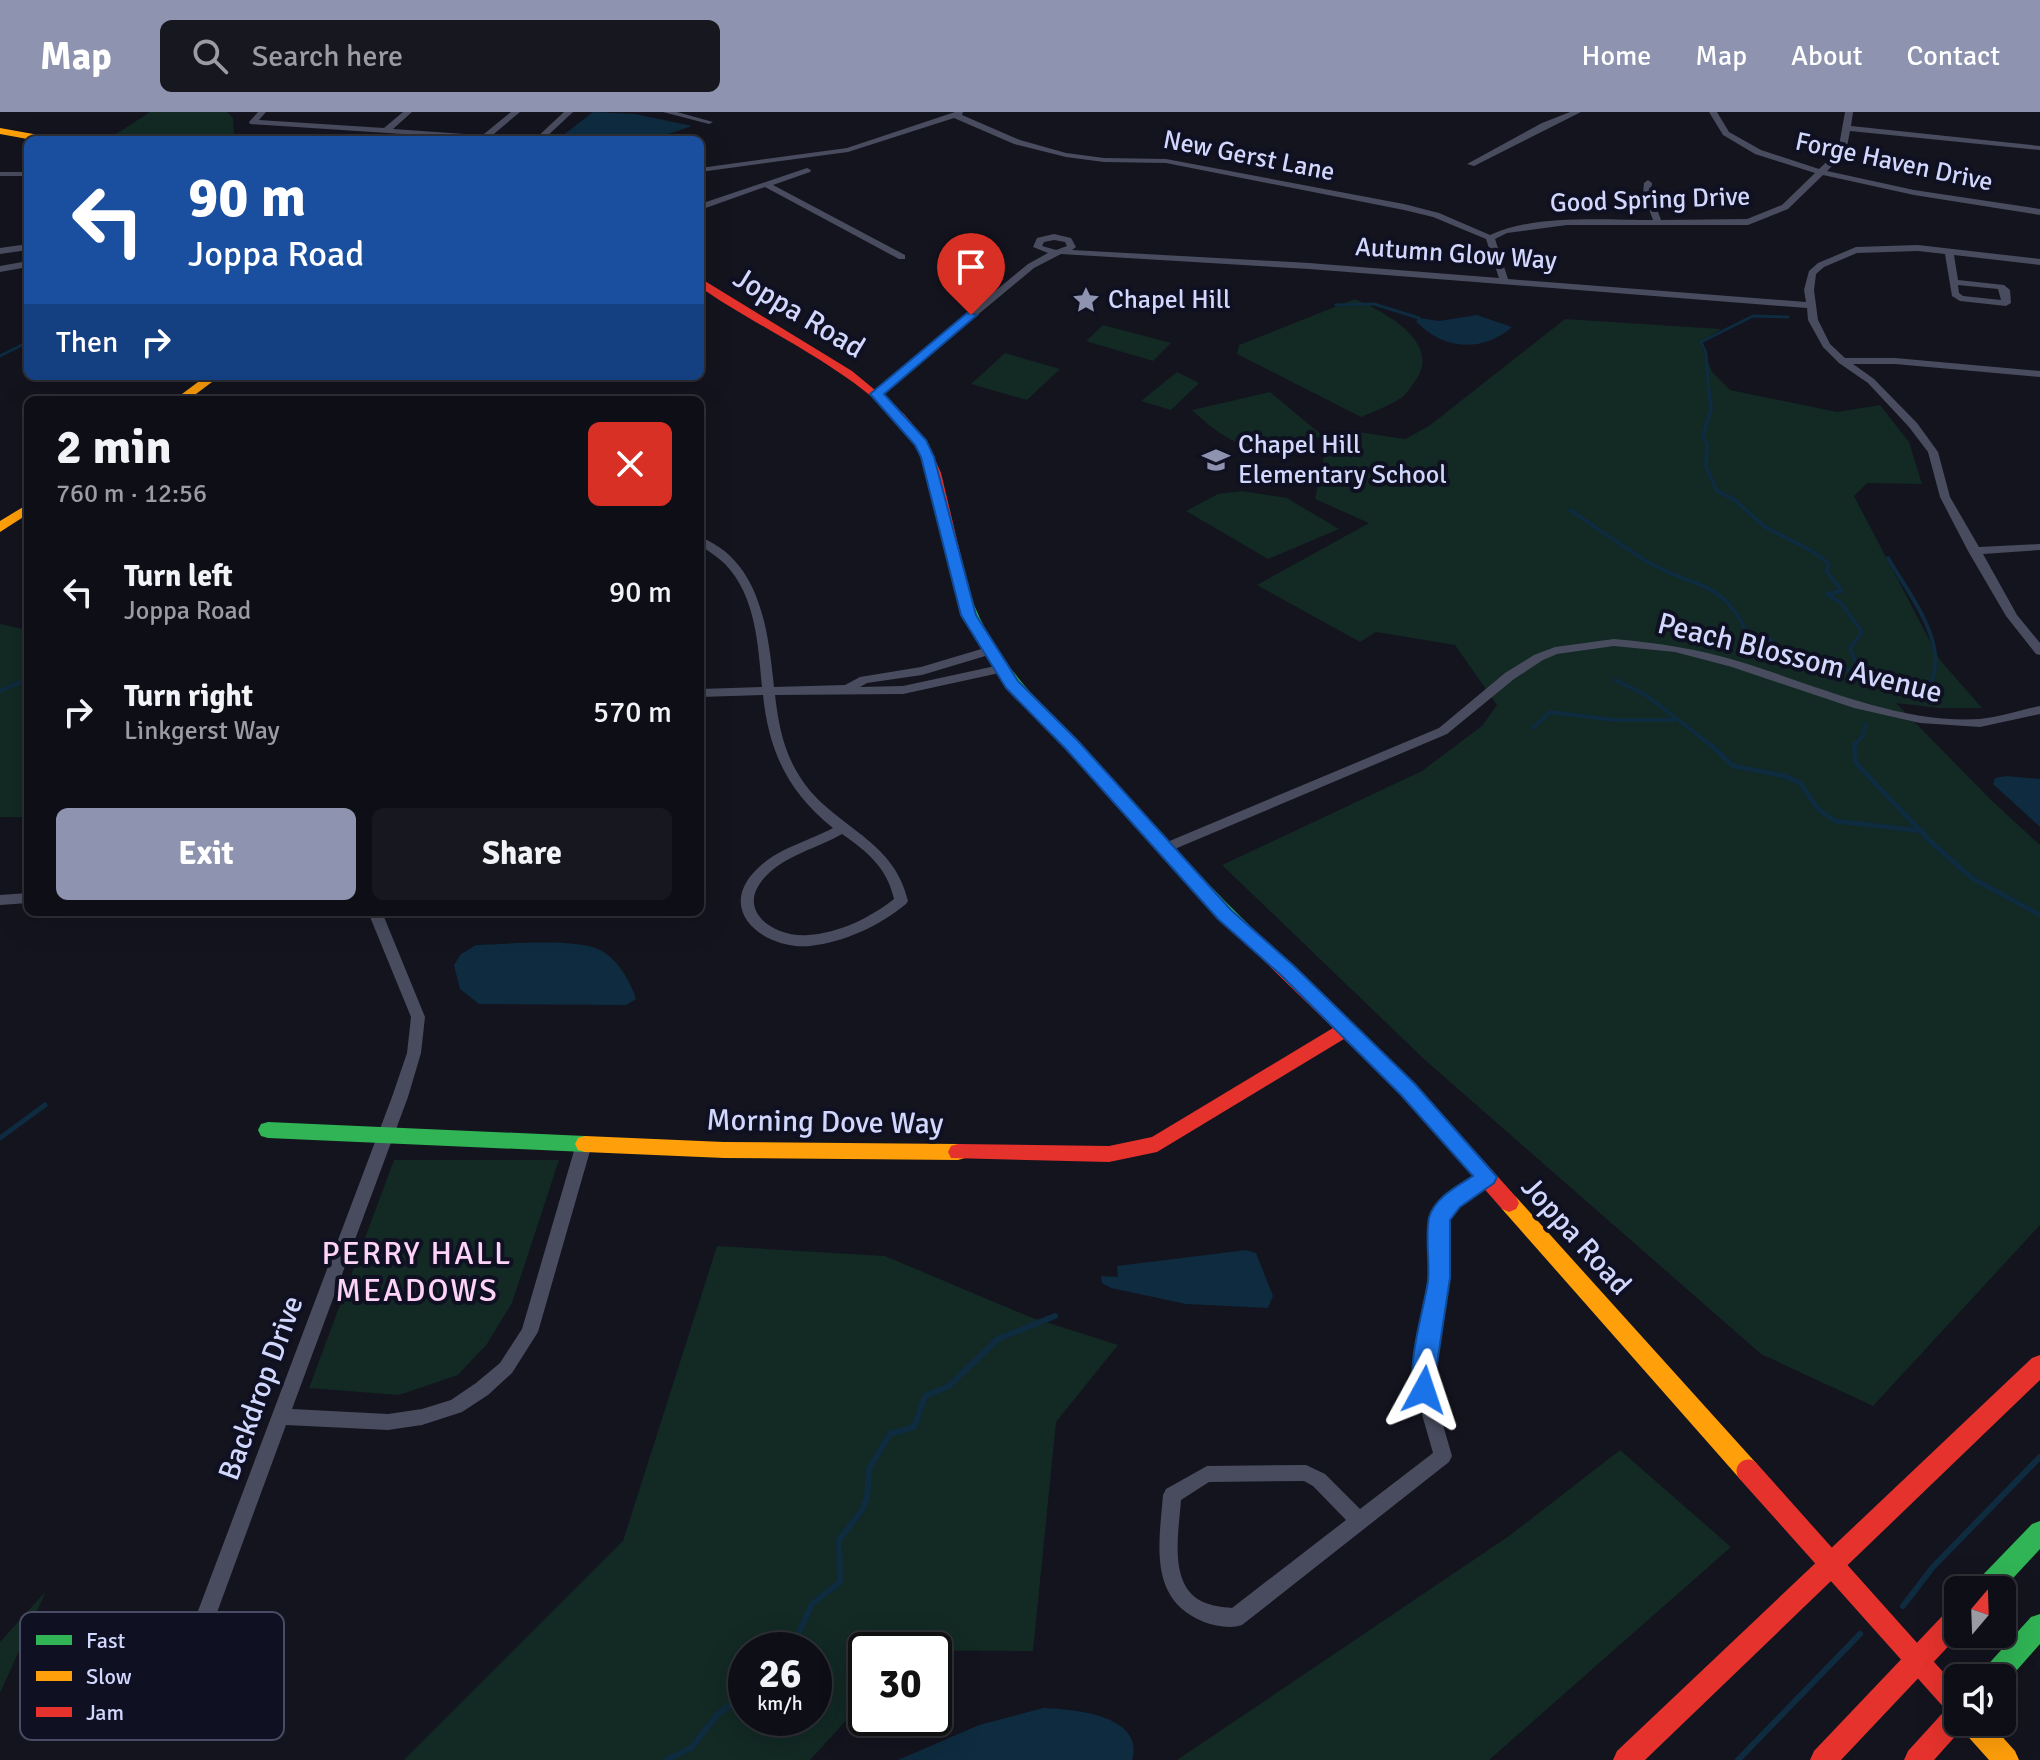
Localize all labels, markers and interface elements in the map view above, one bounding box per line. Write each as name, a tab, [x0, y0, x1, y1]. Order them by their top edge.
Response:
search box	[160, 20, 720, 92]
text: Map	[40, 33, 112, 80]
icon: search	[188, 34, 232, 78]
text: Search here	[252, 38, 403, 75]
text: Home	[1582, 39, 1651, 73]
text: Map	[1695, 39, 1747, 73]
text: About	[1791, 39, 1863, 73]
text: Contact	[1907, 39, 2000, 73]
street label: New Gerst Lane	[1161, 124, 1337, 188]
street label: Forge Haven Drive	[1792, 125, 1996, 199]
text: 90 m	[188, 163, 306, 232]
icon: left	[56, 168, 160, 272]
street label: Good Spring Drive	[1549, 181, 1751, 219]
street label: Autumn Glow Way	[1354, 231, 1558, 277]
text: Joppa Road	[188, 232, 364, 277]
pin	[937, 233, 1005, 315]
icon: arrive	[949, 245, 993, 289]
street label: Joppa Road	[727, 259, 871, 367]
place label: Chapel Hill	[1108, 284, 1231, 316]
place icon: Chapel Hill	[1071, 285, 1101, 315]
icon: right	[134, 320, 178, 364]
text: Then	[56, 324, 118, 361]
text: 2 min	[56, 418, 172, 477]
button: close	[588, 422, 672, 506]
place label: Chapel Hill Elementary School	[1238, 429, 1447, 491]
school or university icon: Chapel Hill Elementary School	[1201, 445, 1231, 475]
text: 760 m · 12:56	[56, 478, 207, 510]
text: Turn left	[124, 558, 233, 595]
icon: left	[56, 570, 100, 614]
text: 90 m	[609, 574, 672, 611]
text: Joppa Road	[124, 595, 251, 627]
street label: Peach Blossom Avenue	[1654, 605, 1946, 711]
text: Turn right	[124, 678, 253, 715]
icon: right	[56, 690, 100, 734]
text: 570 m	[593, 694, 672, 731]
text: Linkgerst Way	[124, 715, 280, 747]
button: Exit	[56, 808, 356, 900]
button: Share	[372, 808, 672, 900]
street label: Morning Dove Way	[706, 1101, 944, 1143]
street label: Joppa Road	[1513, 1169, 1639, 1303]
district label: PERRY HALL MEADOWS	[321, 1234, 513, 1310]
street label: Backdrop Drive	[211, 1291, 311, 1485]
position arrow	[1382, 1348, 1466, 1432]
north arrow	[1944, 1576, 2016, 1648]
map controls	[1944, 1576, 2016, 1736]
legend	[20, 1612, 284, 1740]
text: Fast	[86, 1627, 126, 1654]
speed limit sign: 30	[848, 1632, 952, 1736]
text: 26	[758, 1649, 802, 1699]
text: Slow	[86, 1663, 132, 1690]
button: sound	[1944, 1664, 2016, 1736]
text: km/h	[757, 1691, 803, 1716]
text: Jam	[86, 1699, 124, 1726]

